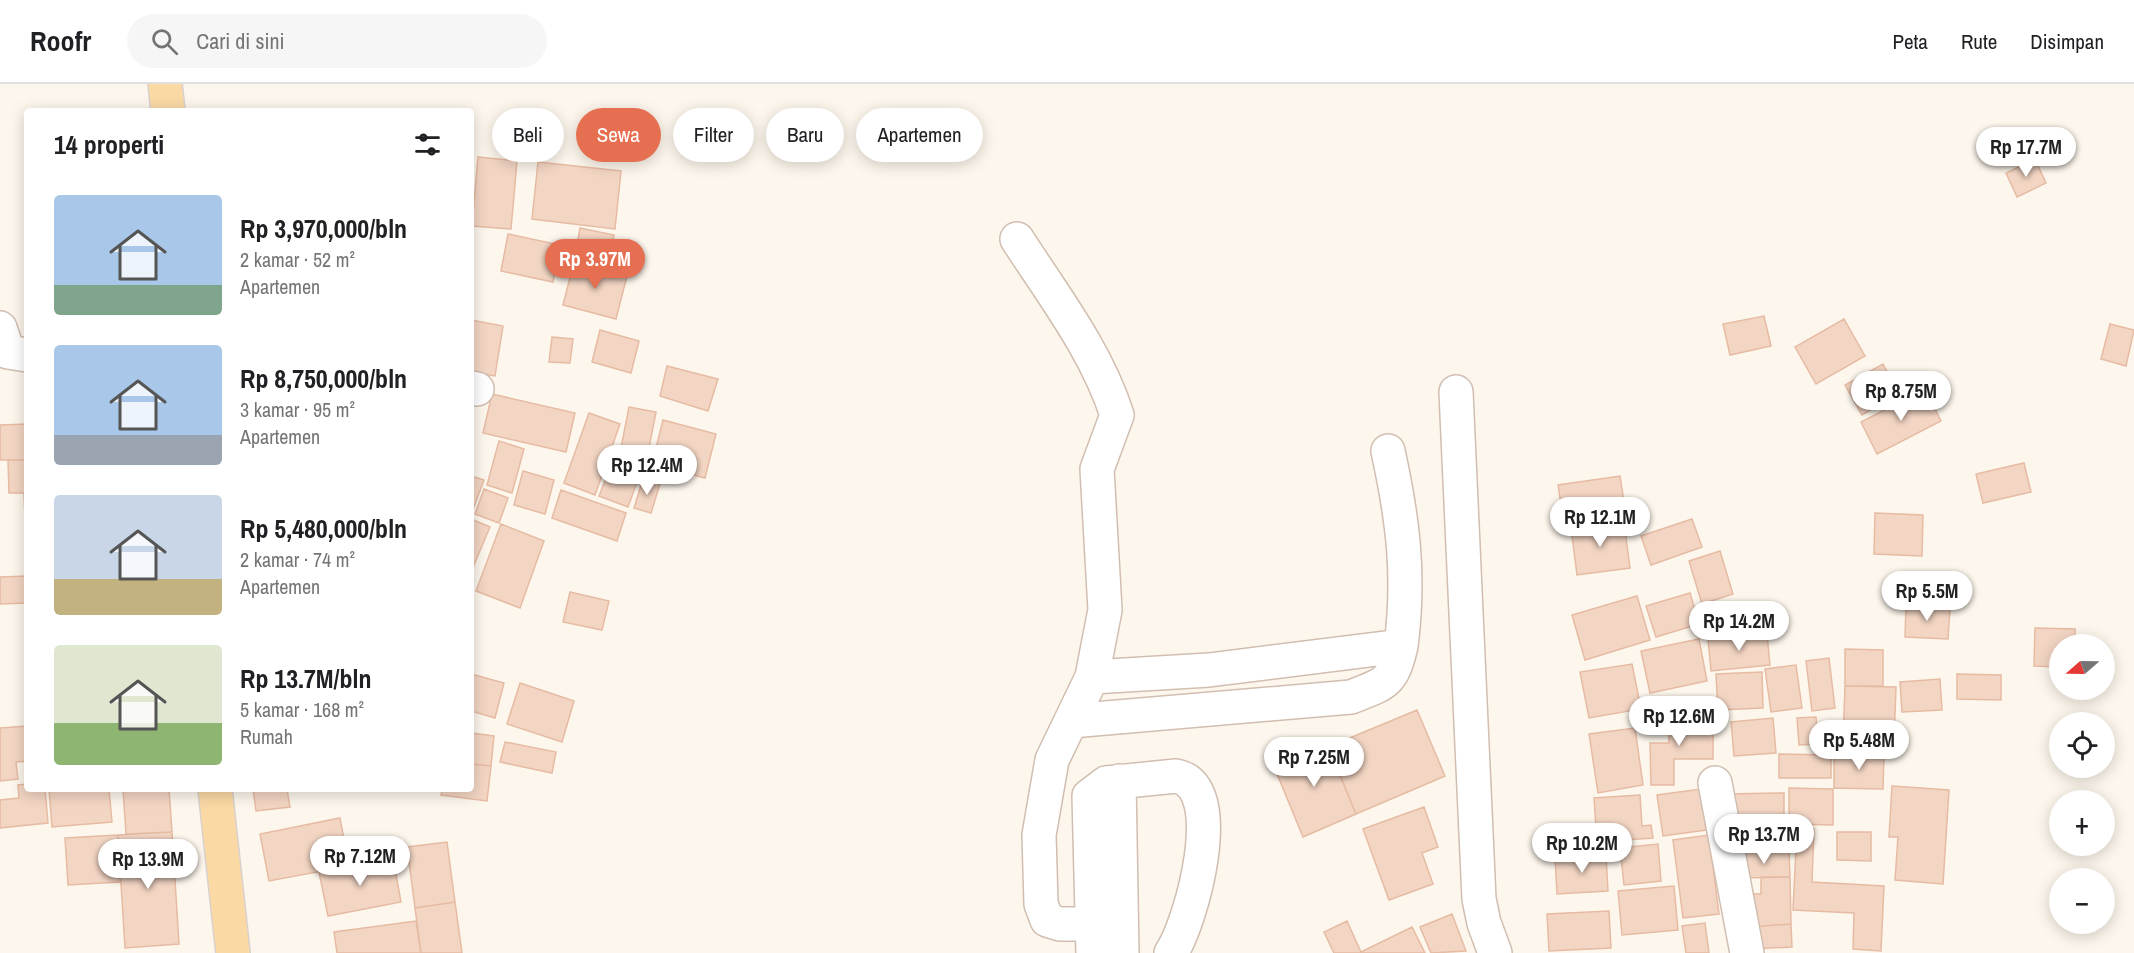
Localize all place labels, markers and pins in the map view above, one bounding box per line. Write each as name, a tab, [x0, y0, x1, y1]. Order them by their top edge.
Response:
pin: Rp 17.7M	[1964, 127, 2088, 178]
pin: Rp 3.97M	[533, 239, 657, 290]
pin: Rp 8.75M	[1839, 371, 1963, 422]
pin: Rp 12.4M	[585, 445, 709, 496]
pin: Rp 12.1M	[1538, 497, 1662, 548]
pin: Rp 5.5M	[1872, 571, 1982, 622]
pin: Rp 14.2M	[1677, 601, 1801, 652]
pin: Rp 12.6M	[1617, 696, 1741, 747]
pin: Rp 5.48M	[1797, 720, 1921, 771]
pin: Rp 7.25M	[1252, 737, 1376, 788]
pin: Rp 13.7M	[1702, 814, 1826, 865]
pin: Rp 10.2M	[1520, 823, 1644, 874]
pin: Rp 7.12M	[298, 836, 422, 887]
pin: Rp 13.9M	[86, 839, 210, 890]

